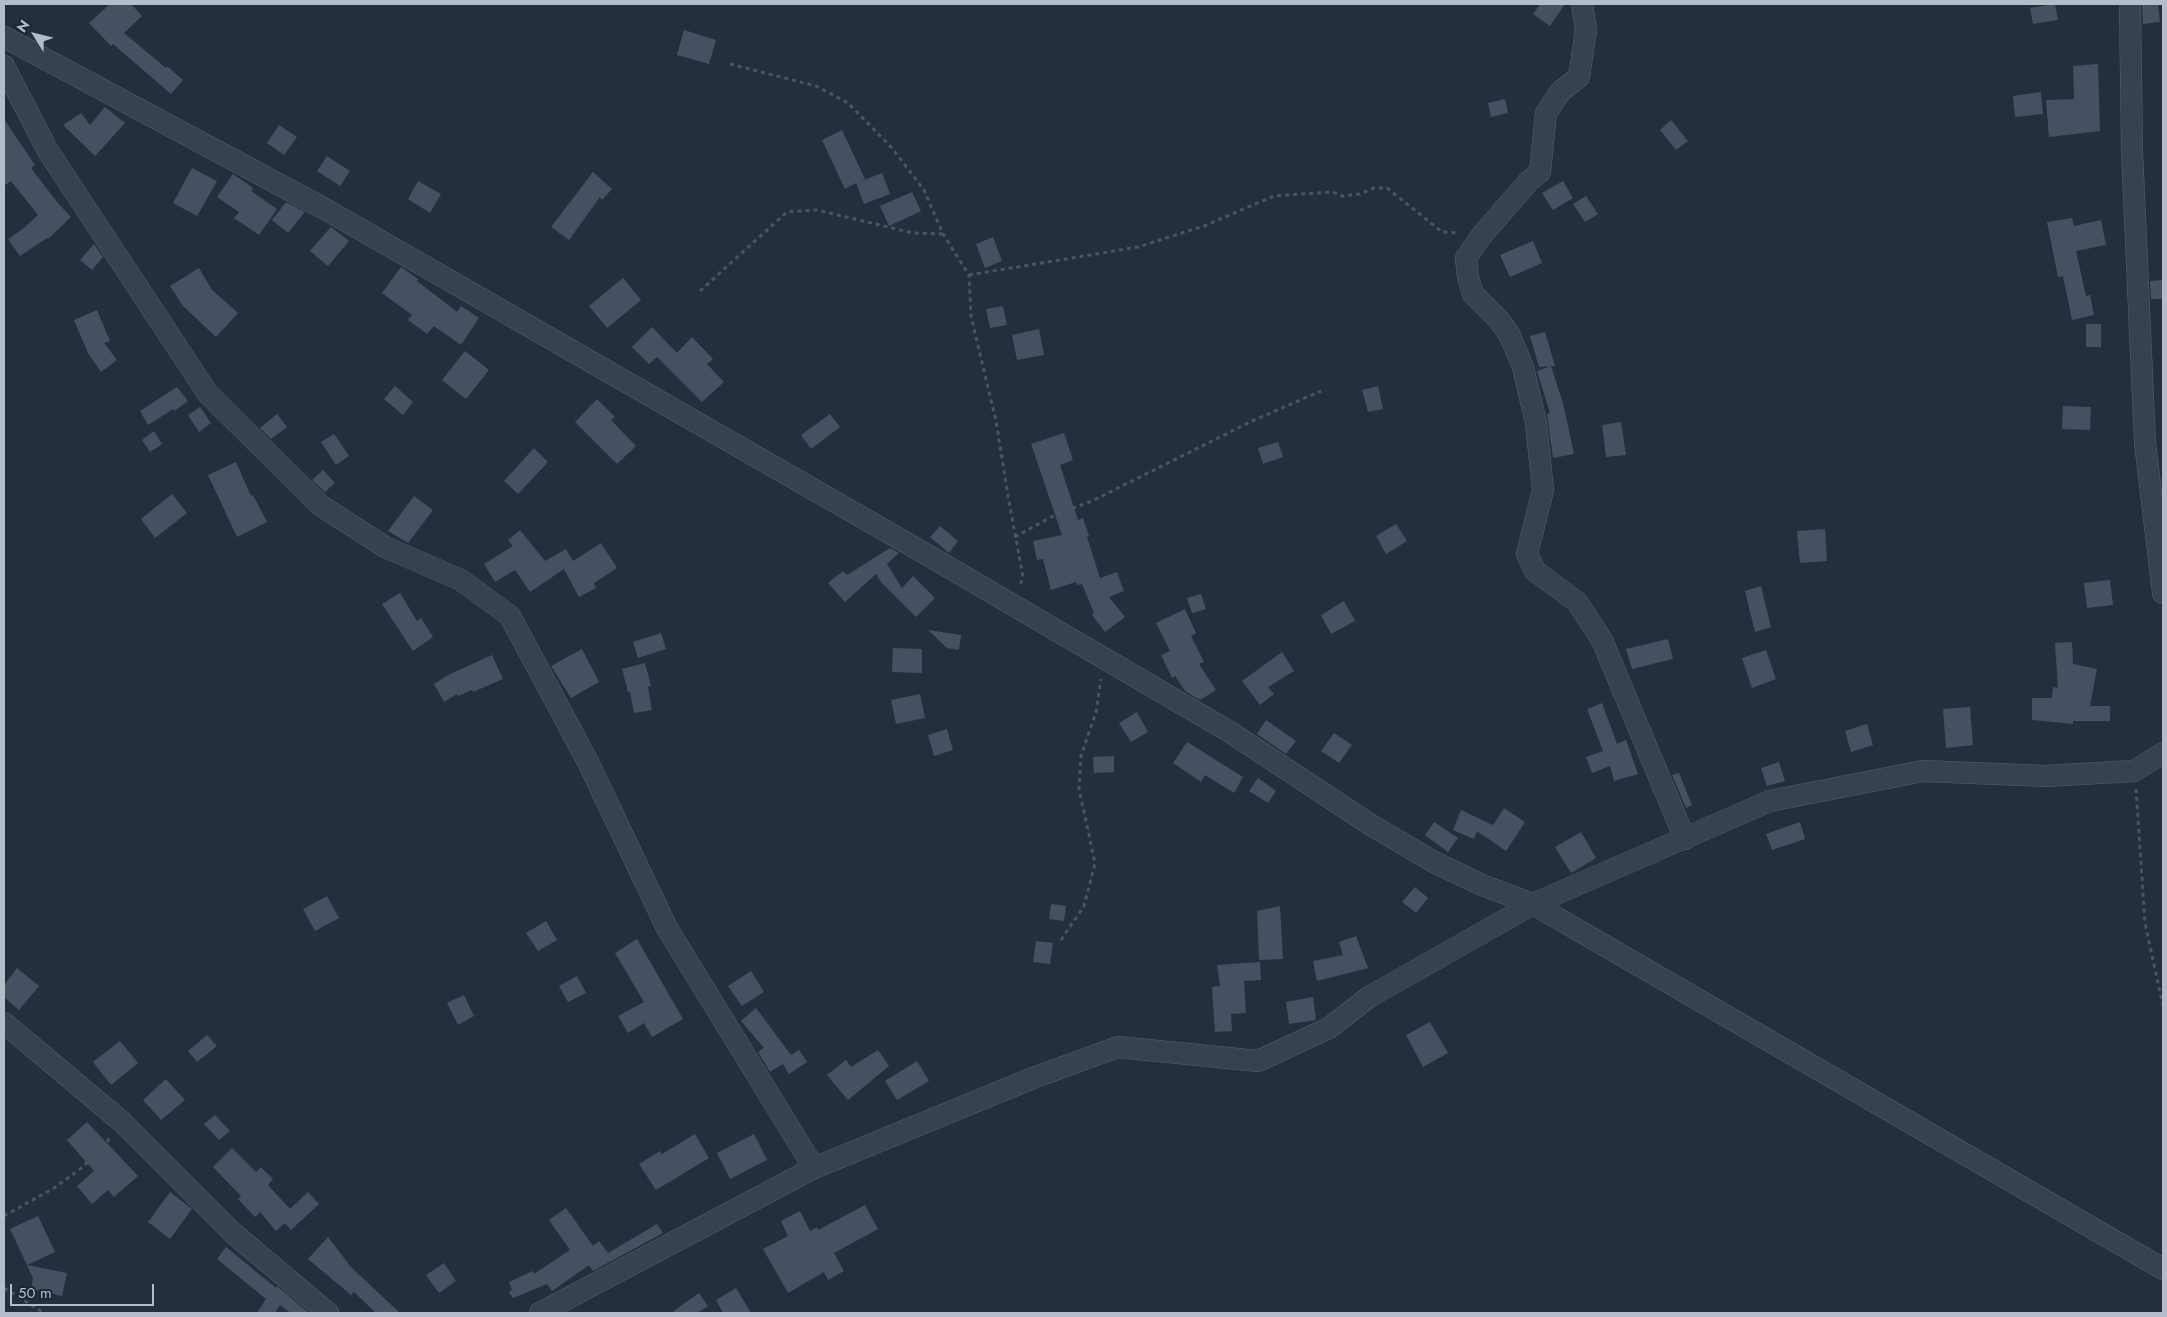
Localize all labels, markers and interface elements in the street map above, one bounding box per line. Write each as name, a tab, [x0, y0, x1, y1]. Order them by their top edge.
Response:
north arrow	[10, 10, 60, 60]
text: N	[12, 16, 34, 37]
scale bar	[12, 1274, 156, 1306]
text: 50 m	[18, 1282, 52, 1304]

